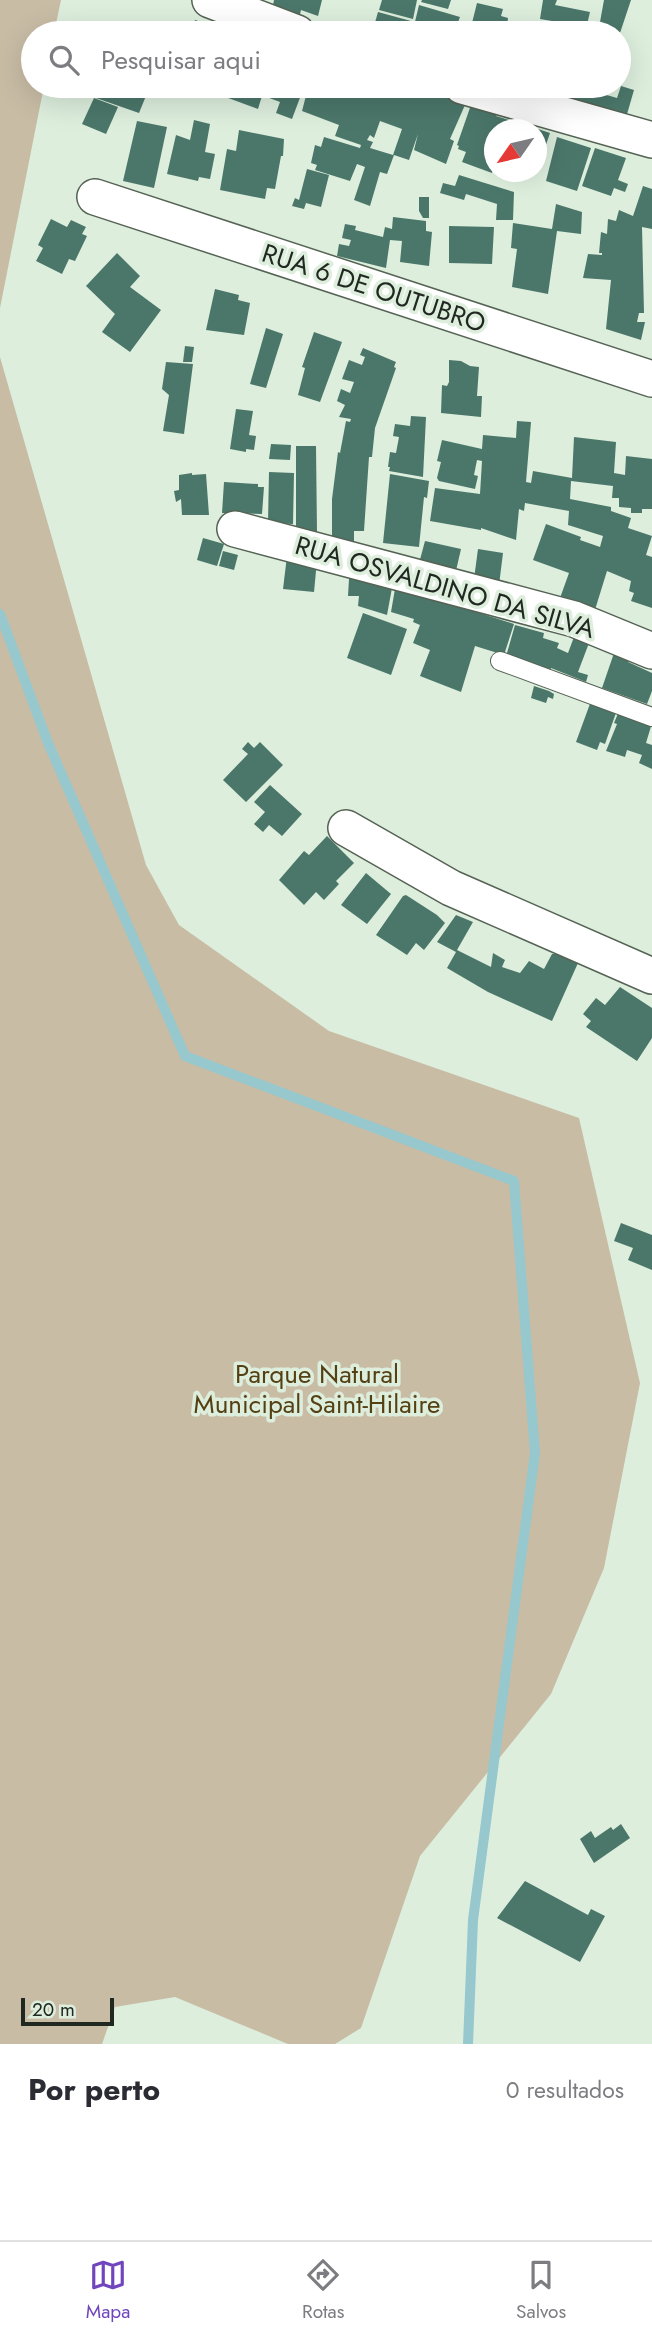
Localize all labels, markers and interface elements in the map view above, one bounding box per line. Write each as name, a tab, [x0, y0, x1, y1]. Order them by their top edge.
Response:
search box	[21, 21, 631, 98]
icon: search	[45, 41, 83, 79]
text: Pesquisar aqui	[101, 41, 261, 79]
north arrow	[484, 119, 547, 182]
street label: RUA 6 DE OUTUBRO	[257, 234, 491, 342]
street label: RUA OSVALDINO DA SILVA	[291, 526, 600, 648]
park label: Parque Natural Municipal Saint-Hilaire	[194, 1355, 440, 1423]
scale bar	[21, 1995, 114, 2027]
text: 20 m	[32, 1996, 75, 2023]
text: Por perto	[28, 2068, 160, 2111]
text: 0 resultados	[506, 2073, 624, 2107]
tab: Mapa	[86, 2256, 130, 2325]
tab: Rotas	[302, 2256, 344, 2325]
tab: Salvos	[516, 2256, 566, 2325]

